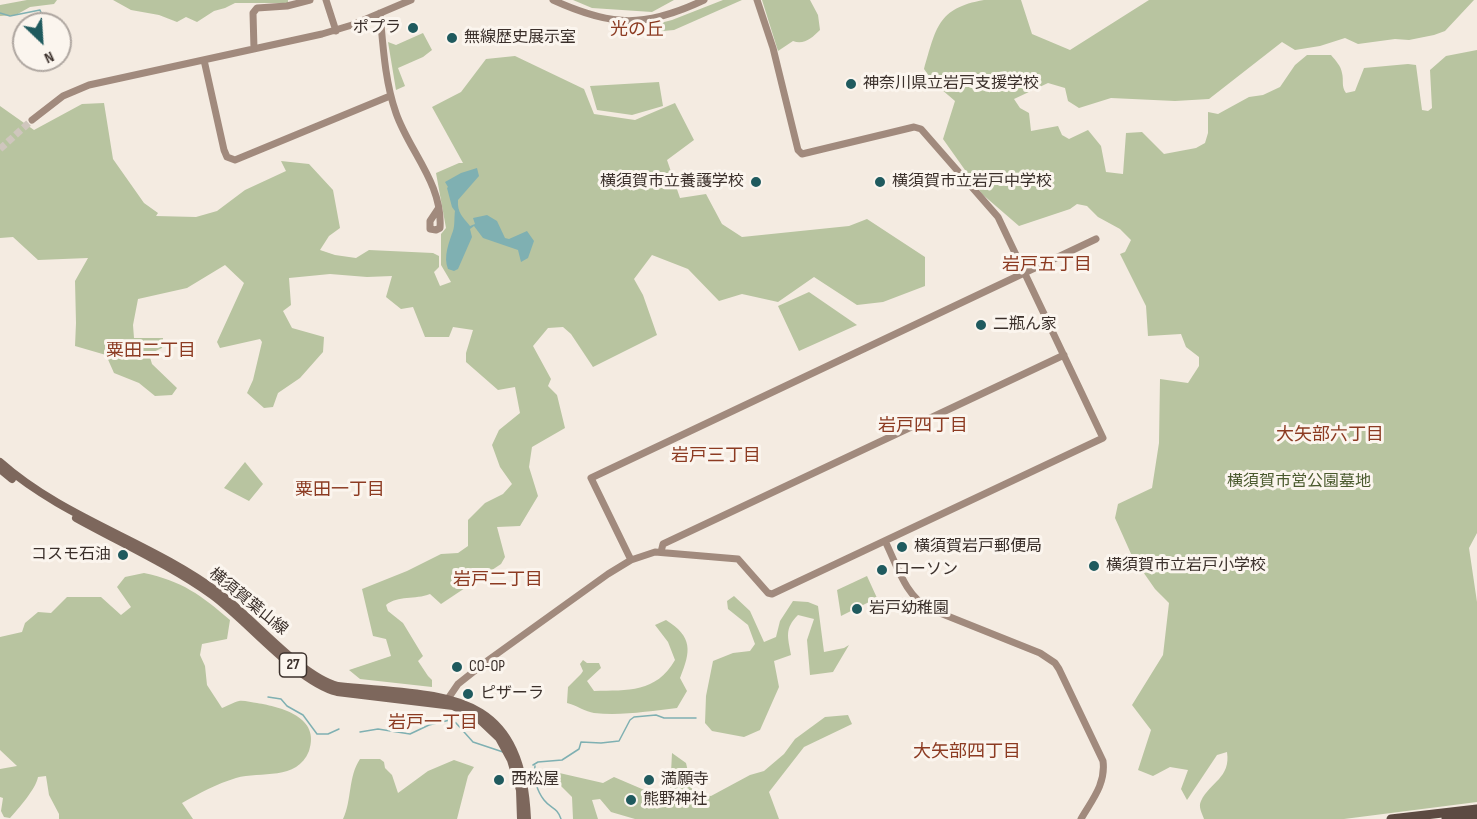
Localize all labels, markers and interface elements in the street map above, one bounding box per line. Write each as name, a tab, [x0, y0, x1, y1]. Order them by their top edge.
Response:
north arrow	[12, 12, 72, 72]
place label: ポプラ	[353, 18, 401, 38]
district label: 光の丘	[610, 19, 664, 41]
marker: ポプラ	[406, 21, 420, 35]
place label: 無線歴史展示室	[464, 28, 576, 48]
marker: 無線歴史展示室	[445, 31, 459, 45]
text: N	[41, 47, 57, 67]
place label: 神奈川県立岩戸支援学校	[863, 74, 1039, 94]
marker: 神奈川県立岩戸支援学校	[844, 77, 858, 91]
place label: 横須賀市立養護学校	[600, 172, 744, 192]
place label: 横須賀市立岩戸中学校	[892, 172, 1052, 192]
marker: 横須賀市立養護学校	[749, 175, 763, 189]
marker: 横須賀市立岩戸中学校	[873, 175, 887, 189]
district label: 岩戸五丁目	[1002, 254, 1092, 276]
place label: 二瓶ん家	[993, 315, 1057, 335]
marker: 二瓶ん家	[974, 318, 988, 332]
district label: 粟田二丁目	[106, 340, 196, 362]
district label: 岩戸四丁目	[878, 415, 968, 437]
district label: 大矢部六丁目	[1276, 424, 1384, 446]
district label: 岩戸三丁目	[671, 445, 761, 467]
park label: 横須賀市営公園墓地	[1227, 472, 1371, 492]
district label: 粟田一丁目	[295, 479, 385, 501]
place label: 横須賀岩戸郵便局	[914, 537, 1042, 557]
marker: 横須賀岩戸郵便局	[895, 540, 909, 554]
place label: コスモ石油	[31, 545, 111, 565]
marker: コスモ石油	[116, 548, 130, 562]
place label: 横須賀市立岩戸小学校	[1106, 556, 1266, 576]
marker: 横須賀市立岩戸小学校	[1087, 559, 1101, 573]
place label: ローソン	[894, 560, 958, 580]
marker: ローソン	[875, 563, 889, 577]
street label: 横須賀葉山線	[205, 564, 291, 640]
district label: 岩戸二丁目	[453, 569, 543, 591]
place label: 岩戸幼稚園	[869, 599, 949, 619]
marker: 岩戸幼稚園	[850, 602, 864, 616]
road number: 27	[280, 653, 306, 677]
place label: CO-OP	[469, 657, 505, 677]
marker: CO-OP	[450, 660, 464, 674]
place label: ピザーラ	[480, 684, 544, 704]
marker: ピザーラ	[461, 687, 475, 701]
district label: 岩戸一丁目	[388, 712, 478, 734]
district label: 大矢部四丁目	[913, 741, 1021, 763]
place label: 西松屋	[511, 770, 559, 790]
place label: 満願寺	[661, 770, 709, 790]
marker: 西松屋	[492, 773, 506, 787]
marker: 満願寺	[642, 773, 656, 787]
place label: 熊野神社	[643, 790, 707, 810]
marker: 熊野神社	[624, 793, 638, 807]

